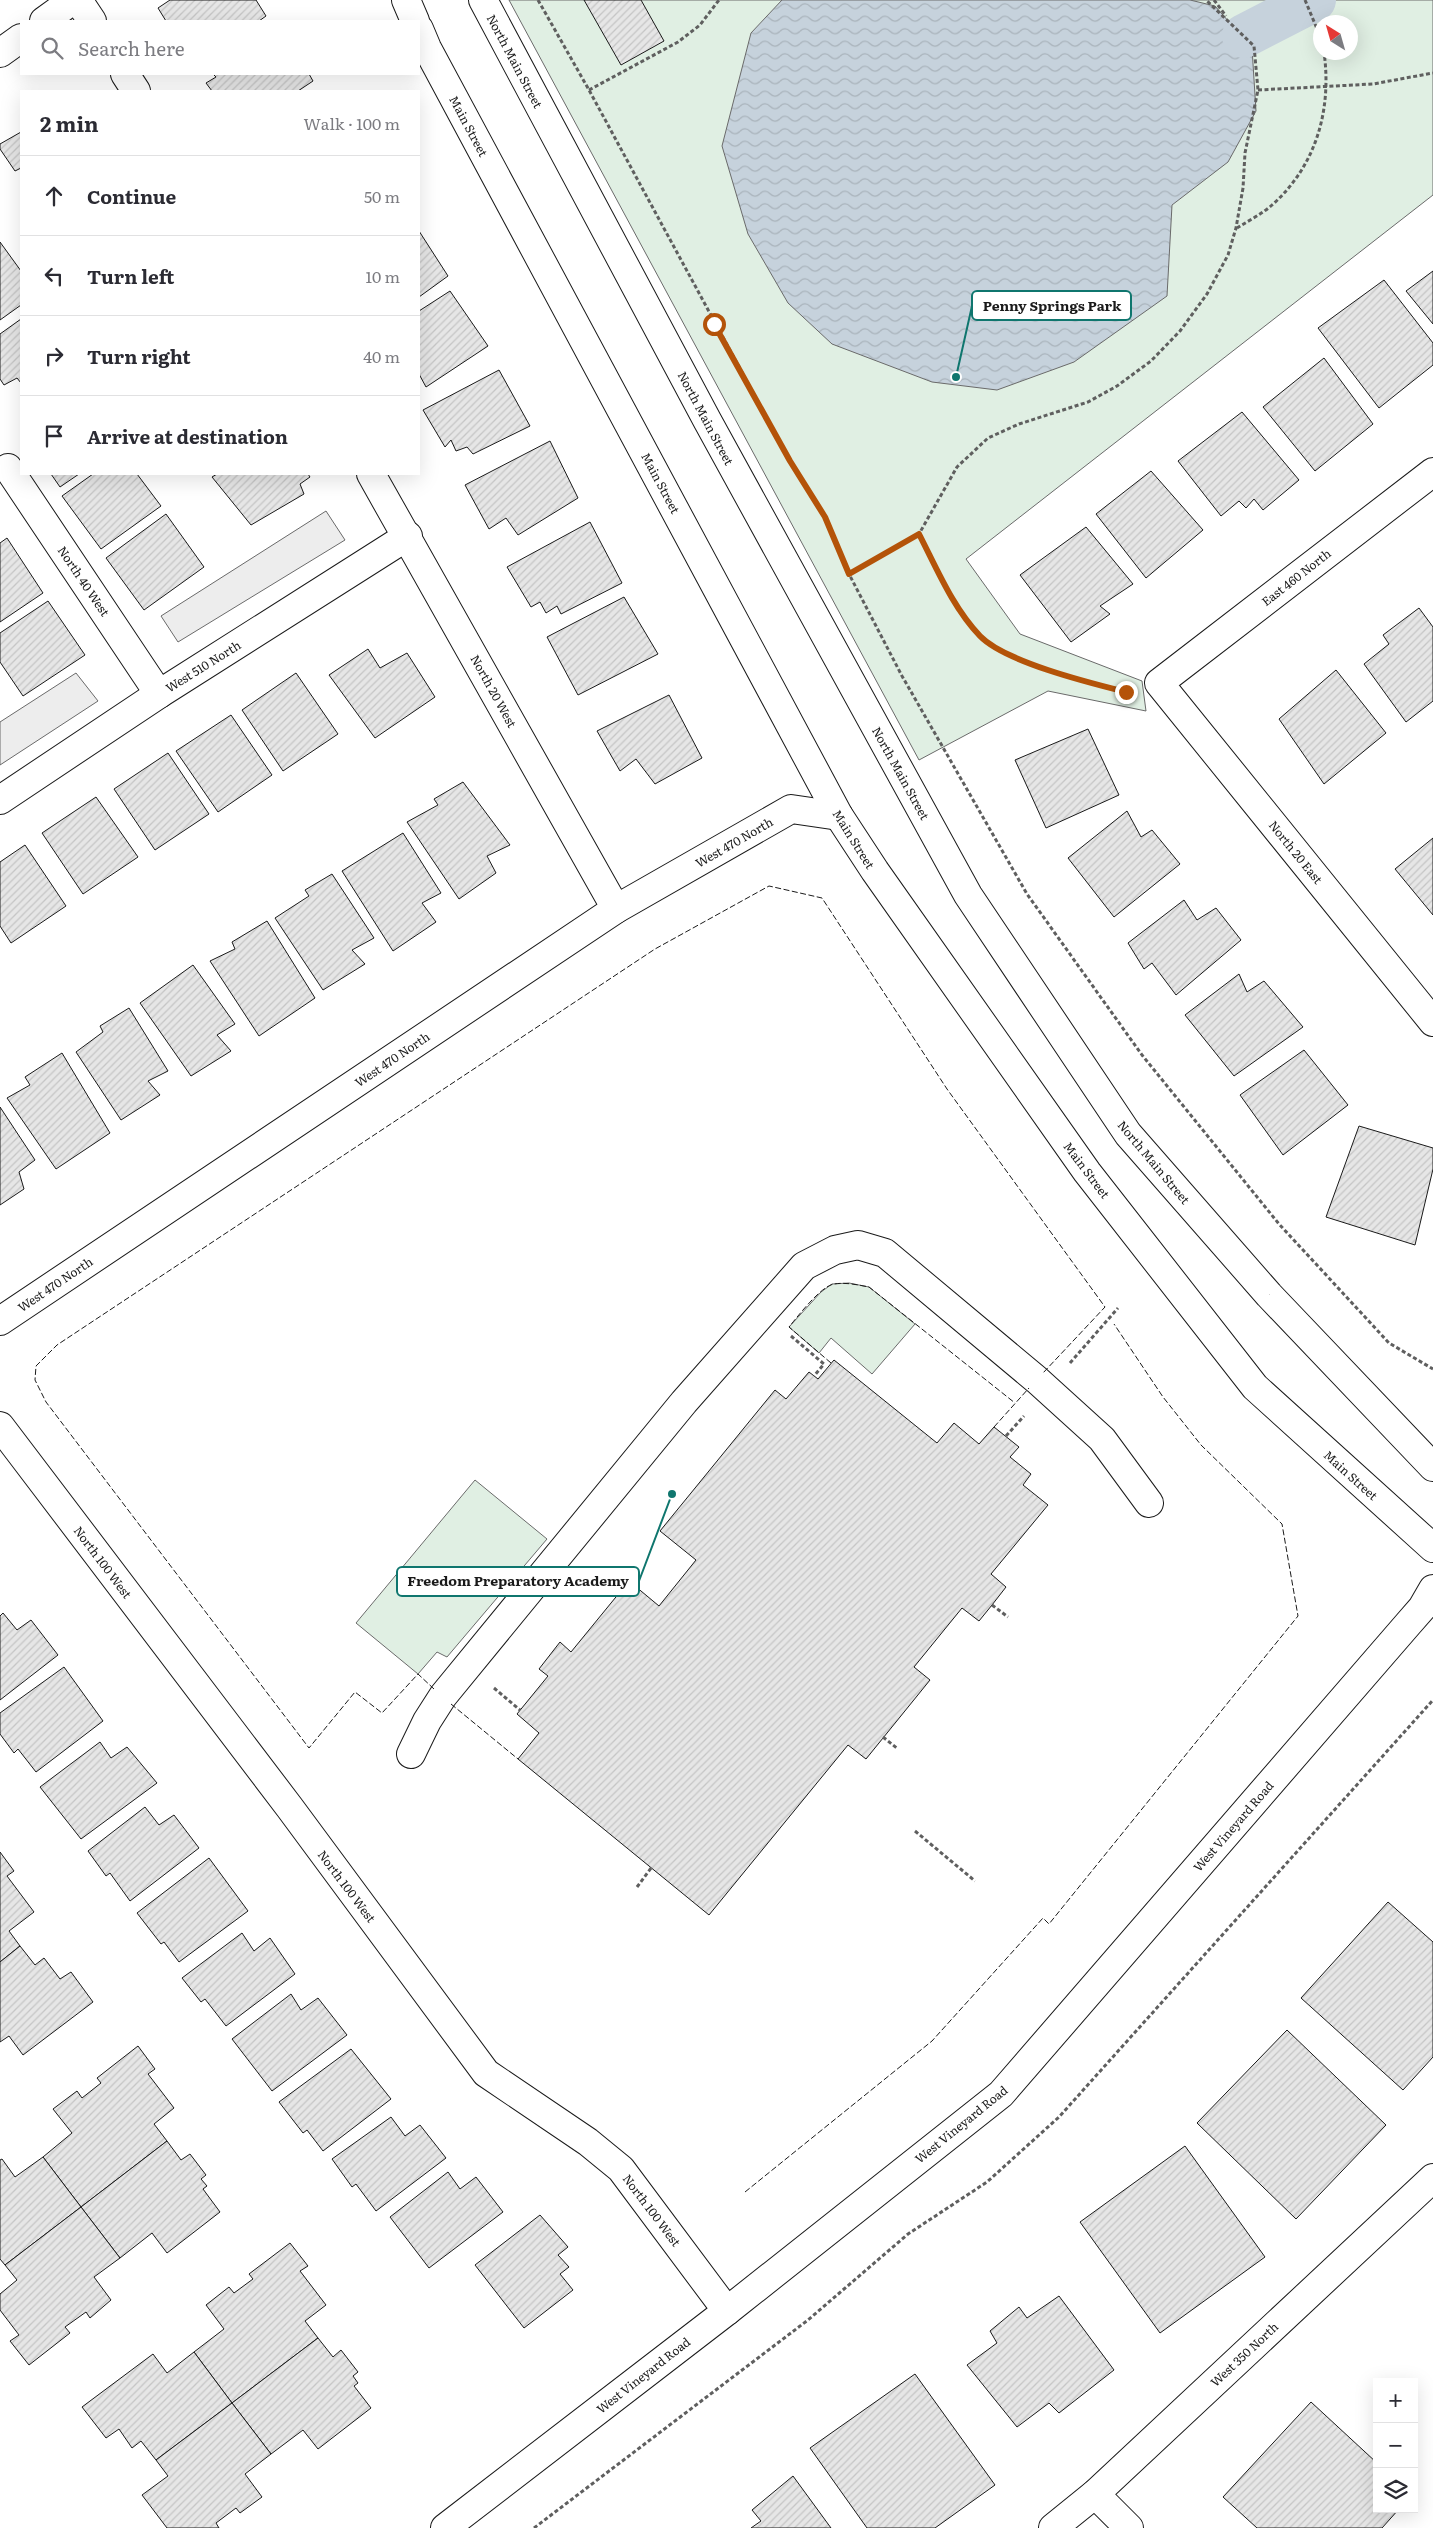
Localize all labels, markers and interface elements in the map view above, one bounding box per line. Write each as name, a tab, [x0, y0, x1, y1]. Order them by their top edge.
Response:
street label: North Main Street	[483, 11, 547, 111]
north arrow	[1313, 15, 1358, 60]
search box	[20, 20, 420, 75]
icon: search	[38, 34, 66, 62]
text: Search here	[78, 34, 185, 62]
street label: Main Street	[445, 92, 493, 160]
text: 2 min	[40, 107, 99, 138]
text: Walk · 100 m	[304, 111, 400, 135]
icon: ahead	[40, 182, 68, 210]
text: Continue	[87, 182, 176, 210]
text: 50 m	[364, 184, 400, 208]
icon: left	[40, 262, 68, 290]
text: Turn left	[87, 262, 174, 290]
text: 10 m	[366, 264, 400, 288]
callout: Penny Springs Park	[972, 291, 1131, 320]
text: Penny Springs Park	[983, 295, 1122, 315]
route start	[703, 313, 726, 336]
icon: right	[40, 342, 68, 370]
text: Turn right	[87, 342, 191, 370]
text: 40 m	[363, 344, 400, 368]
street label: North Main Street	[674, 368, 738, 468]
icon: arrive	[40, 422, 68, 450]
text: Arrive at destination	[87, 422, 288, 450]
street label: Main Street	[637, 449, 685, 517]
street label: North 40 West	[54, 542, 114, 620]
street label: East 460 North	[1257, 544, 1335, 610]
street label: West 510 North	[162, 636, 244, 696]
street label: North 20 West	[467, 651, 522, 731]
route end	[1115, 681, 1138, 704]
street label: North Main Street	[868, 723, 934, 823]
street label: Main Street	[829, 806, 879, 872]
street label: West 470 North	[692, 812, 776, 872]
street label: North 20 East	[1265, 817, 1327, 888]
street label: West 470 North	[351, 1027, 433, 1091]
street label: North Main Street	[1114, 1116, 1194, 1208]
street label: Main Street	[1060, 1138, 1114, 1202]
street label: West 470 North	[14, 1252, 96, 1316]
street label: Main Street	[1320, 1446, 1382, 1504]
street label: North 100 West	[70, 1522, 136, 1602]
callout: Freedom Preparatory Academy	[397, 1567, 639, 1596]
text: Freedom Preparatory Academy	[407, 1570, 629, 1590]
street label: West Vineyard Road	[1189, 1776, 1278, 1875]
street label: North 100 West	[314, 1846, 380, 1926]
street label: West Vineyard Road	[911, 2080, 1012, 2167]
street label: North 100 West	[619, 2170, 685, 2250]
street label: West 350 North	[1206, 2318, 1282, 2390]
street label: West Vineyard Road	[592, 2332, 694, 2417]
map controls	[1373, 2378, 1418, 2513]
button: +	[1373, 2378, 1418, 2423]
button: −	[1373, 2423, 1418, 2468]
button: layers	[1373, 2468, 1418, 2513]

